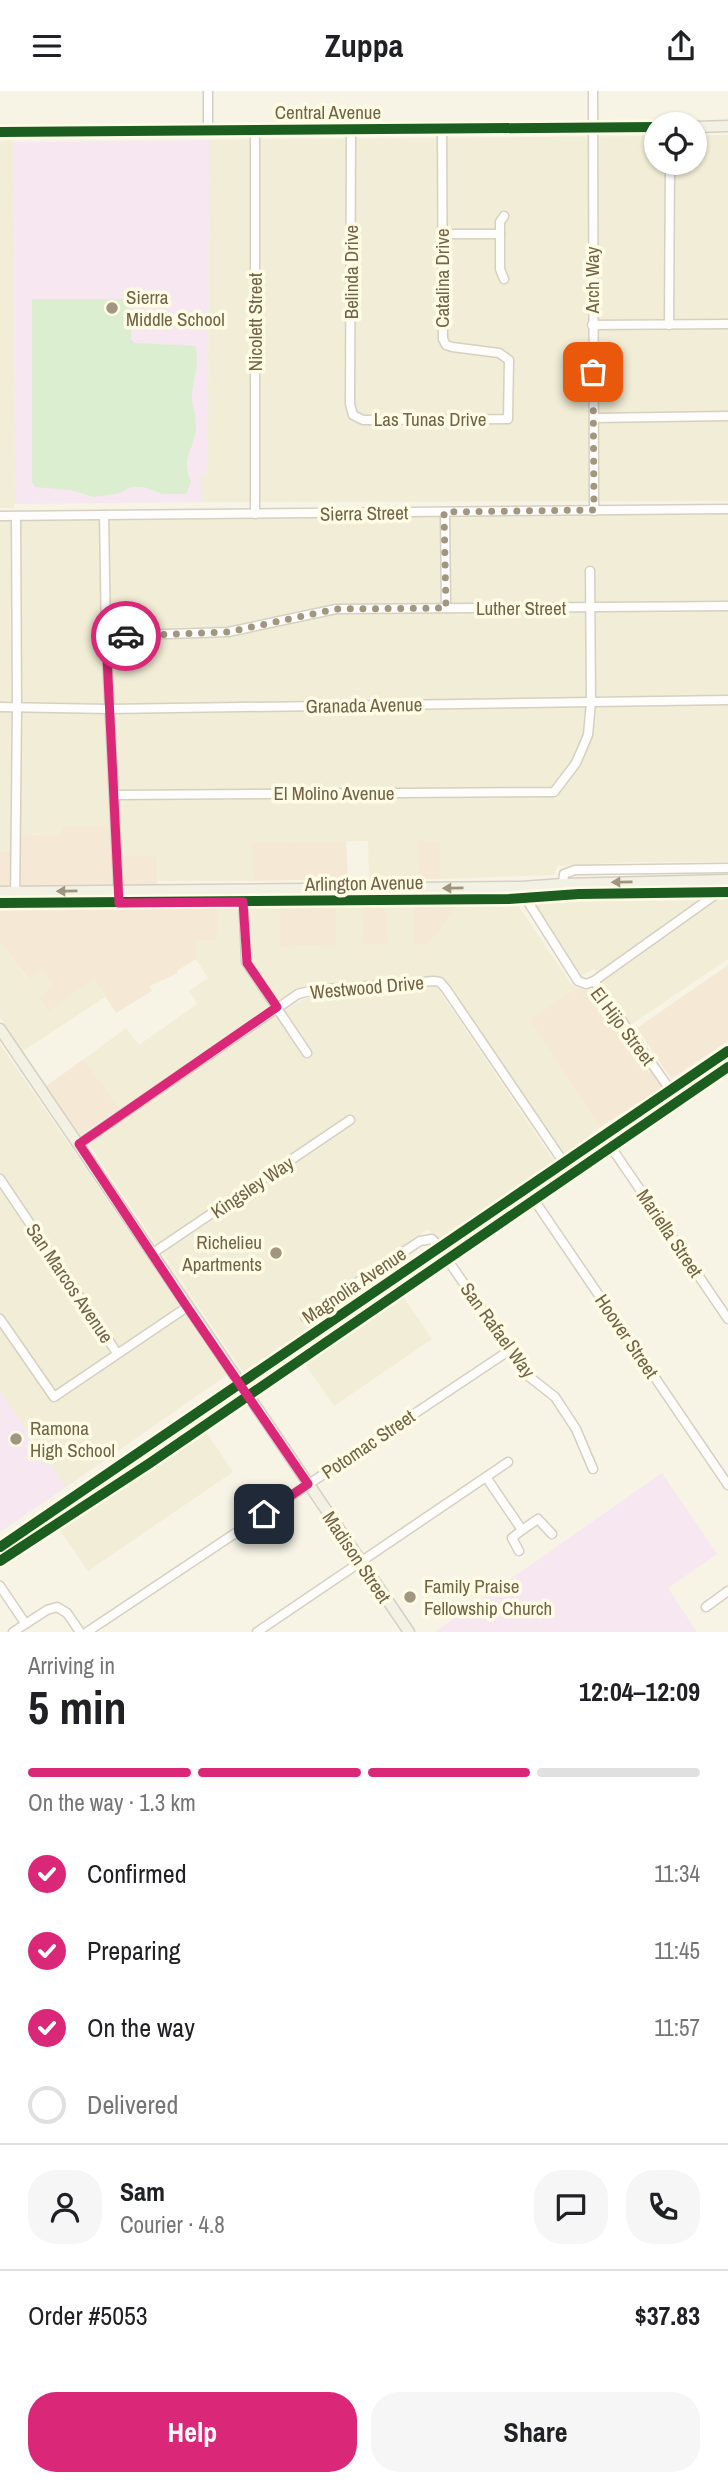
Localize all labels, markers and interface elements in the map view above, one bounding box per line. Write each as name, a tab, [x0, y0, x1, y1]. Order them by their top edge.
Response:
text: Zuppa	[325, 24, 403, 67]
icon: menu	[28, 27, 66, 65]
icon: share	[662, 27, 700, 65]
street label: Central Avenue	[275, 99, 381, 125]
map controls	[644, 112, 707, 175]
button: locate	[644, 112, 707, 175]
street label: Belinda Drive	[338, 225, 364, 319]
street label: Catalina Drive	[429, 228, 455, 328]
street label: Arch Way	[579, 246, 605, 314]
street label: Nicolett Street	[242, 272, 268, 371]
place label: Sierra Middle School	[126, 284, 225, 332]
marker: Sierra Middle School	[104, 300, 120, 316]
pin	[563, 342, 623, 402]
icon: bag	[574, 353, 612, 391]
street label: Las Tunas Drive	[374, 406, 486, 432]
street label: Sierra Street	[320, 499, 409, 527]
street label: Luther Street	[476, 595, 567, 621]
courier	[91, 601, 161, 671]
icon: car	[107, 617, 145, 655]
street label: Granada Avenue	[305, 691, 423, 719]
street label: El Molino Avenue	[274, 780, 395, 806]
street label: Arlington Avenue	[304, 869, 423, 897]
one-way arrow	[611, 876, 633, 888]
one-way arrow	[441, 882, 463, 894]
one-way arrow	[55, 886, 77, 897]
street label: Westwood Drive	[309, 969, 425, 1005]
street label: El Hijo Street	[585, 982, 661, 1071]
street label: Kingsley Way	[205, 1150, 299, 1224]
street label: Mariella Street	[631, 1184, 709, 1283]
street label: San Marcos Avenue	[20, 1218, 120, 1348]
place label: Richelieu Apartments	[181, 1229, 262, 1277]
street label: Magnolia Avenue	[297, 1241, 411, 1329]
marker: Richelieu Apartments	[268, 1245, 284, 1261]
street label: San Rafael Way	[455, 1277, 542, 1383]
street label: Hoover Street	[589, 1289, 665, 1384]
street label: Potomac Street	[316, 1403, 420, 1485]
place label: Ramona High School	[30, 1415, 115, 1463]
marker: Ramona High School	[8, 1431, 24, 1447]
pin	[234, 1484, 294, 1544]
icon: home	[245, 1495, 283, 1533]
street label: Madison Street	[317, 1506, 398, 1609]
place label: Family Praise Fellowship Church	[424, 1573, 552, 1621]
marker: Family Praise Fellowship Church	[402, 1589, 418, 1605]
text: Arriving in	[28, 1650, 115, 1681]
text: 12:04–12:09	[579, 1674, 700, 1709]
text: 5 min	[28, 1676, 127, 1738]
text: On the way · 1.3 km	[28, 1787, 196, 1818]
icon: check	[28, 1855, 66, 1893]
text: Confirmed	[87, 1856, 187, 1891]
text: 11:34	[654, 1858, 700, 1889]
icon: check	[28, 1932, 66, 1970]
text: Preparing	[87, 1933, 181, 1968]
text: 11:45	[654, 1935, 700, 1966]
icon: check	[28, 2009, 66, 2047]
text: On the way	[87, 2010, 195, 2045]
text: 11:57	[654, 2012, 700, 2043]
text: Delivered	[87, 2087, 178, 2122]
button: person	[28, 2170, 102, 2244]
button: chat	[534, 2170, 608, 2244]
button: phone	[626, 2170, 700, 2244]
text: Sam	[120, 2174, 165, 2209]
text: Courier · 4.8	[120, 2209, 225, 2240]
text: Order #5053	[28, 2298, 148, 2333]
text: $37.83	[635, 2298, 700, 2333]
button: Help	[28, 2392, 357, 2472]
button: Share	[371, 2392, 700, 2472]

